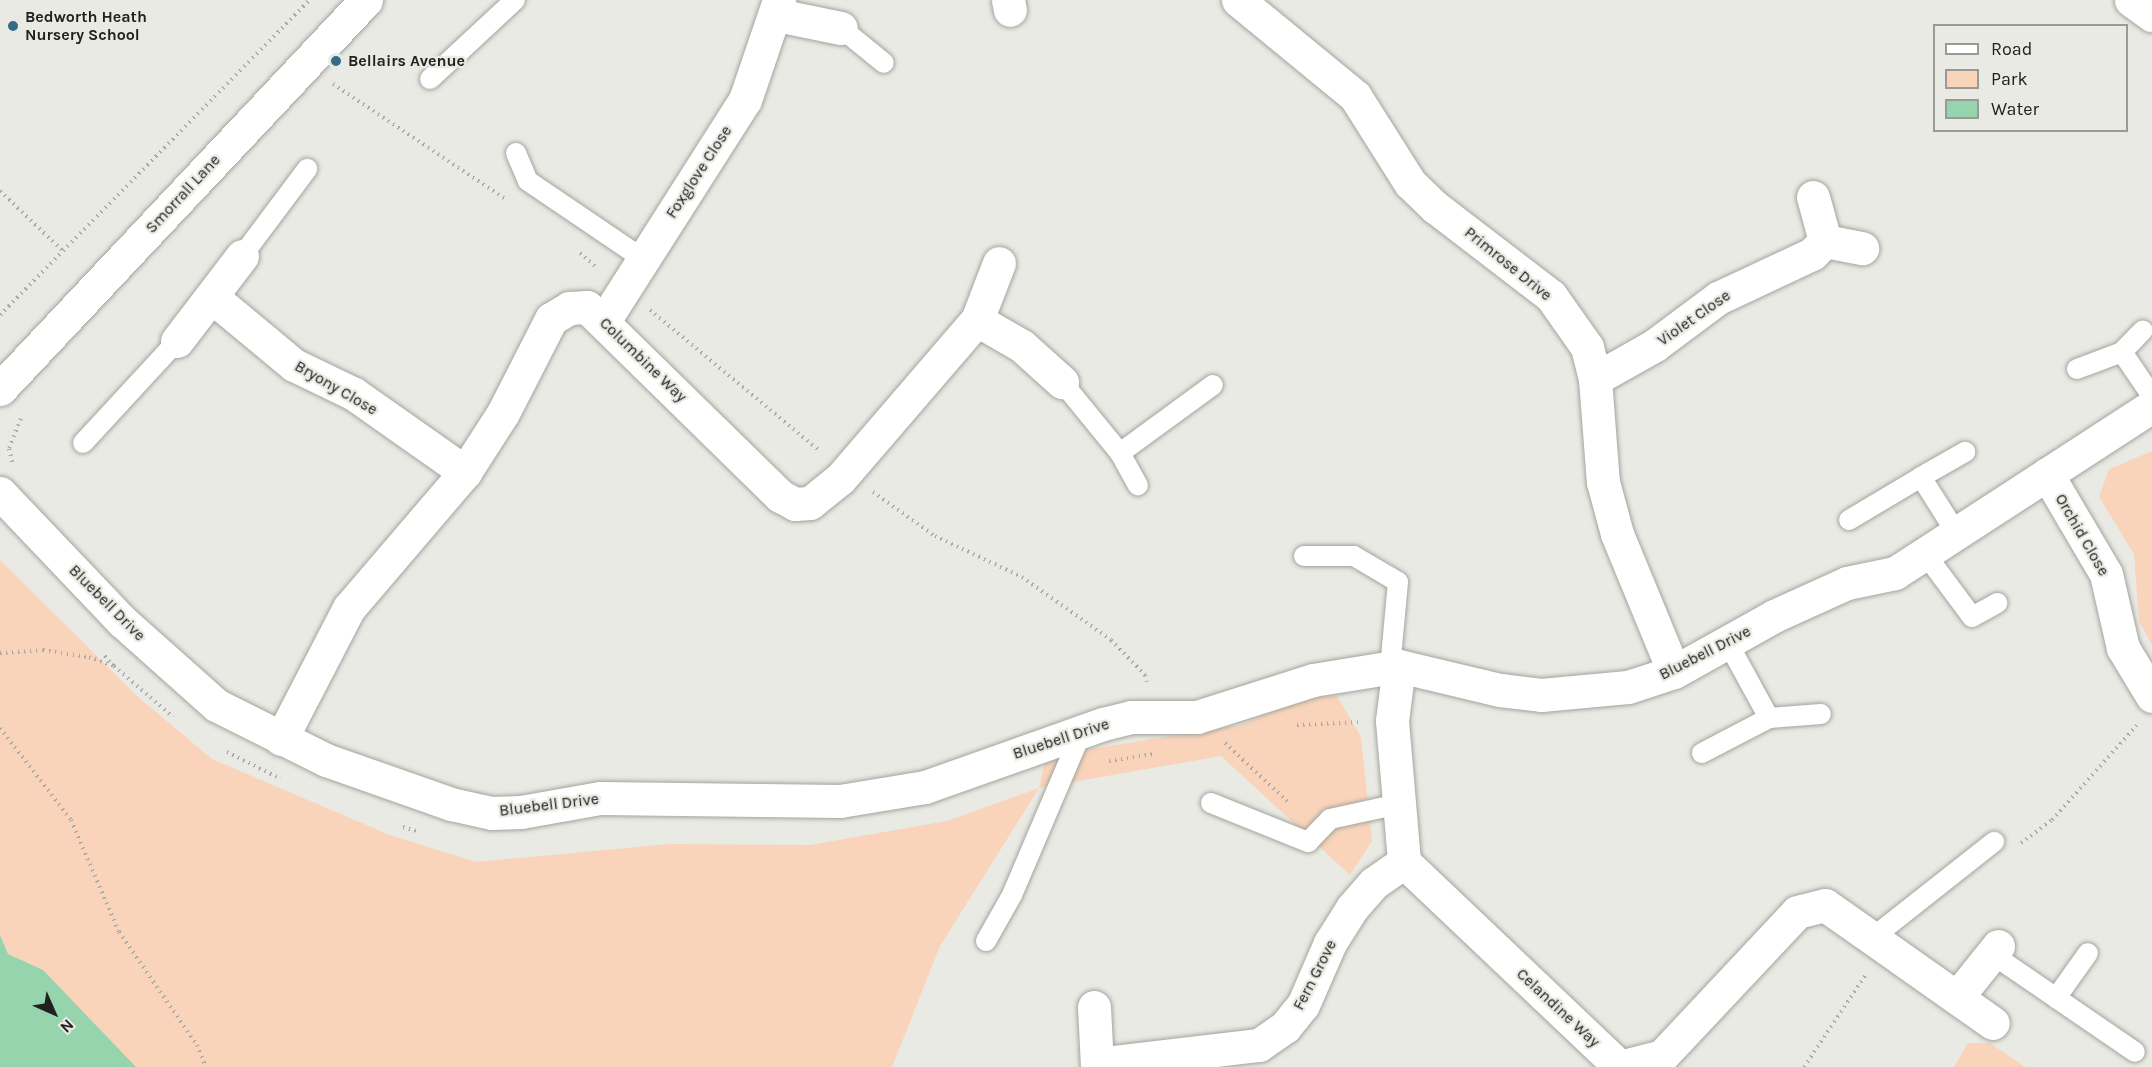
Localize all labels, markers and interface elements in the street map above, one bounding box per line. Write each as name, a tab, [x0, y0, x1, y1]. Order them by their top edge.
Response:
place label: Bedworth Heath Nursery School	[25, 7, 147, 45]
marker: Bedworth Heath Nursery School	[6, 19, 20, 33]
legend	[1933, 24, 2128, 132]
text: Road	[1991, 38, 2032, 60]
place label: Bellairs Avenue	[348, 51, 465, 71]
marker: Bellairs Avenue	[329, 54, 343, 68]
text: Park	[1991, 68, 2028, 90]
text: Water	[1991, 98, 2039, 120]
street label: Foxglove Close	[662, 122, 736, 222]
street label: Smorrall Lane	[142, 151, 224, 237]
street label: Primrose Drive	[1460, 223, 1556, 305]
street label: Violet Close	[1654, 286, 1734, 350]
street label: Columbine Way	[595, 314, 691, 406]
street label: Bryony Close	[291, 357, 381, 419]
street label: Orchid Close	[2051, 490, 2113, 580]
street label: Bluebell Drive	[65, 561, 149, 645]
street label: Bluebell Drive	[1656, 622, 1754, 684]
street label: Bluebell Drive	[1010, 714, 1112, 764]
street label: Bluebell Drive	[498, 789, 600, 821]
street label: Fern Grove	[1289, 937, 1341, 1013]
street label: Celandine Way	[1512, 965, 1604, 1051]
north arrow	[24, 983, 84, 1043]
text: N	[56, 1015, 78, 1037]

